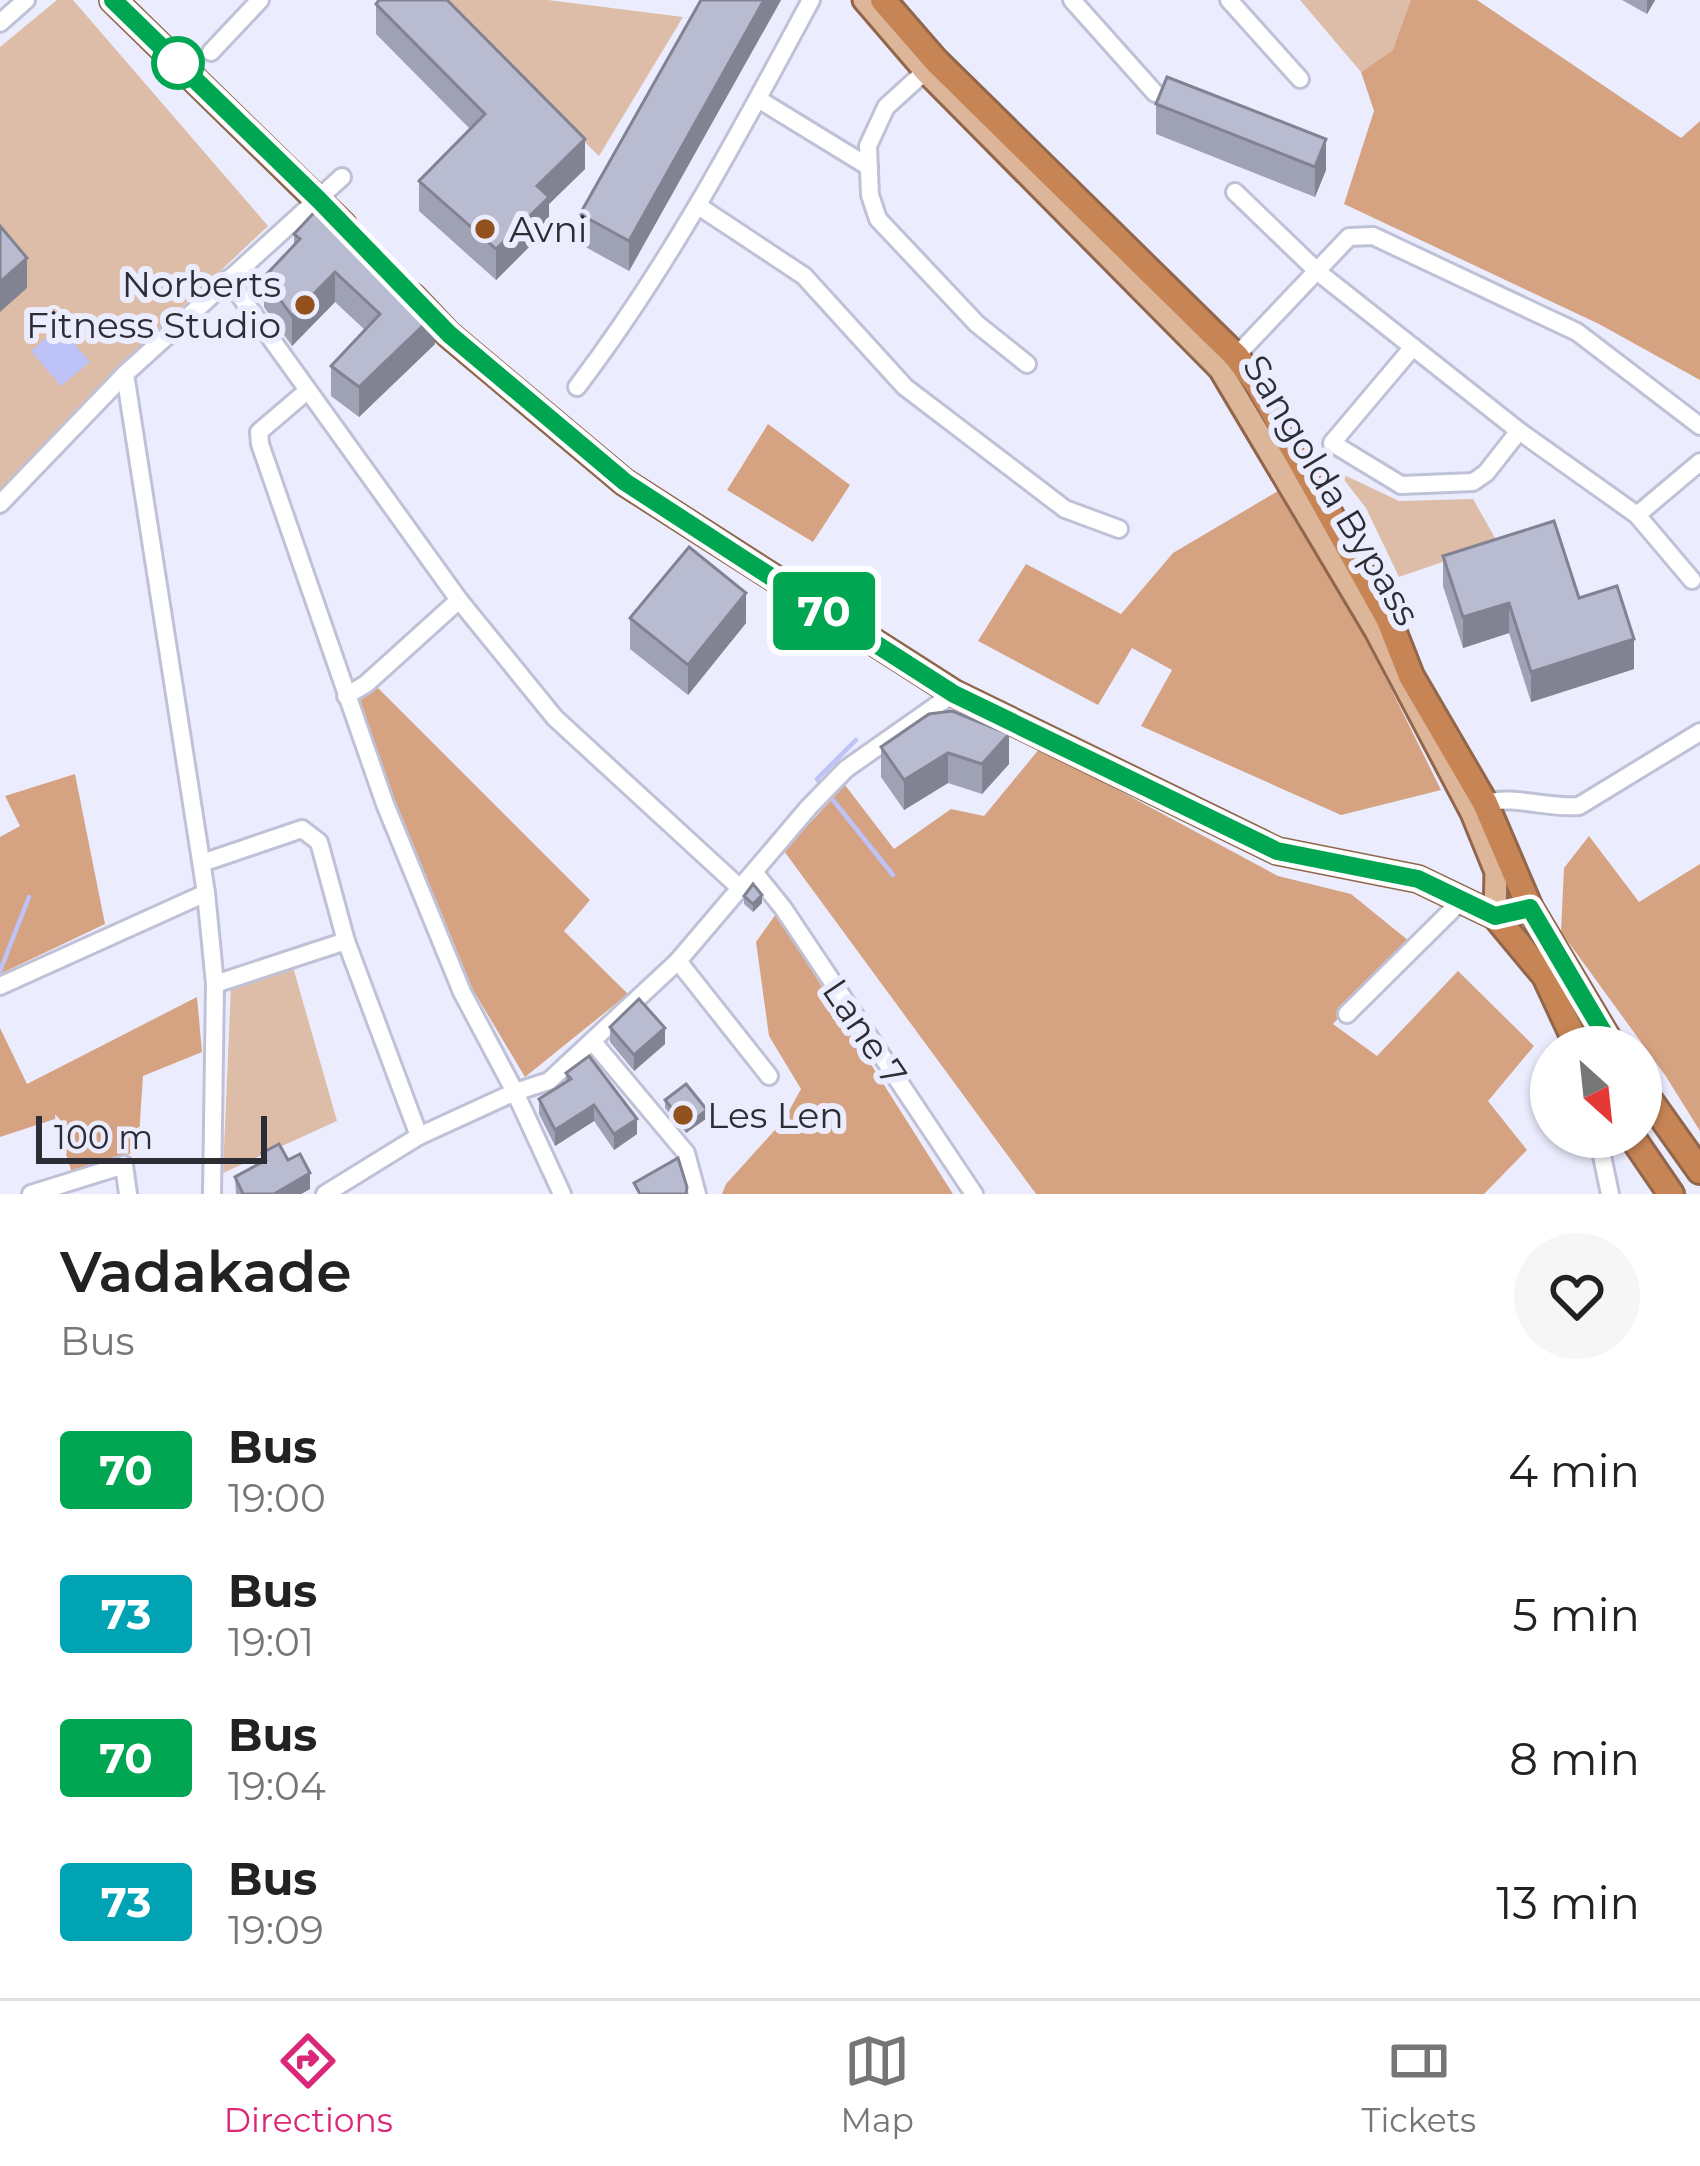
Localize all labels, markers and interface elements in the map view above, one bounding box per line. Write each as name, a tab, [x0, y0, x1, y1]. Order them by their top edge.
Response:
unlabelled marker	[153, 38, 203, 88]
place label: Avni	[509, 207, 587, 251]
marker: Avni	[472, 216, 498, 242]
place label: Norberts Fitness Studio	[26, 262, 281, 347]
marker: Norberts Fitness Studio	[292, 292, 318, 318]
street label: Sangolda Bypass	[1234, 347, 1430, 633]
line badge: 70	[770, 572, 878, 650]
text: 70	[797, 585, 851, 637]
street label: Lane 7	[813, 970, 917, 1094]
north arrow	[1530, 1026, 1662, 1158]
map controls	[1530, 1026, 1662, 1158]
place label: Les Len	[707, 1093, 844, 1137]
marker: Les Len	[670, 1102, 696, 1128]
scale bar	[36, 1110, 267, 1163]
text: 100 m	[54, 1117, 153, 1157]
button: heart	[1514, 1233, 1640, 1359]
text: Vadakade	[60, 1237, 352, 1306]
text: Bus	[60, 1317, 135, 1365]
text: Bus	[228, 1419, 317, 1474]
text: 4 min	[1508, 1443, 1640, 1498]
text: 70	[99, 1444, 153, 1496]
text: 19:00	[228, 1474, 326, 1522]
text: Bus	[228, 1563, 317, 1618]
text: 5 min	[1512, 1587, 1640, 1642]
text: 73	[101, 1588, 151, 1640]
text: 19:01	[228, 1618, 314, 1666]
text: Bus	[228, 1707, 317, 1762]
text: 8 min	[1509, 1731, 1640, 1786]
text: 70	[99, 1732, 153, 1784]
text: 19:04	[228, 1762, 326, 1810]
text: Bus	[228, 1851, 317, 1906]
text: 13 min	[1496, 1875, 1640, 1930]
text: 73	[101, 1876, 151, 1928]
text: 19:09	[228, 1906, 324, 1954]
tab: Directions	[224, 2028, 393, 2140]
tab: Map	[841, 2028, 914, 2140]
tab: Tickets	[1362, 2028, 1476, 2140]

